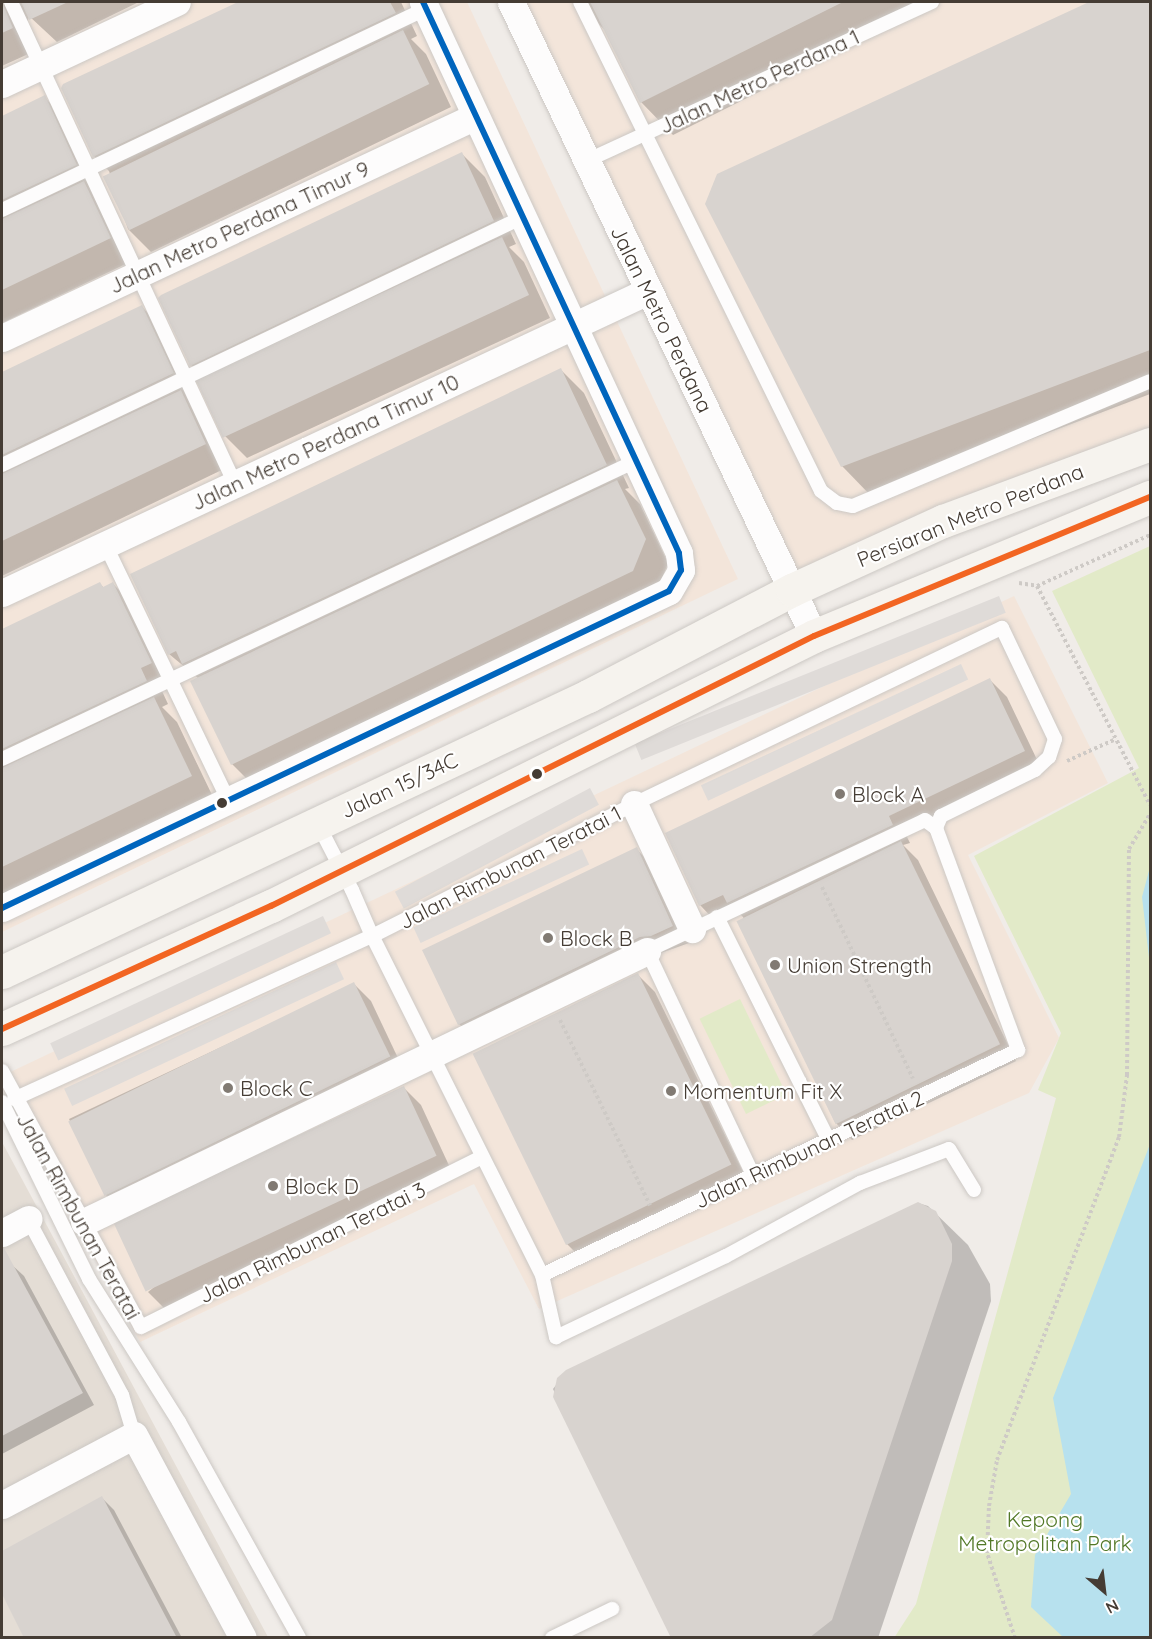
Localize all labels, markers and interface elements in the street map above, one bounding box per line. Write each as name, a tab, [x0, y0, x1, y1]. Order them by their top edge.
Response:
street label: Jalan Metro Perdana 1	[655, 23, 863, 139]
street label: Jalan Metro Perdana Timur 9	[105, 156, 373, 298]
street label: Jalan Metro Perdana	[606, 222, 718, 416]
street label: Jalan Metro Perdana Timur 10	[187, 369, 463, 515]
street label: Persiaran Metro Perdana	[853, 458, 1087, 572]
street label: Jalan 15/34C	[337, 747, 461, 823]
unlabelled marker	[531, 768, 543, 780]
place label: Block A	[852, 781, 924, 807]
marker: Block A	[833, 787, 847, 801]
unlabelled marker	[216, 797, 228, 809]
street label: Jalan Rimbunan Teratai 1	[395, 800, 625, 934]
place label: Block B	[560, 925, 632, 951]
marker: Block B	[541, 931, 555, 945]
place label: Union Strength	[787, 952, 932, 978]
marker: Union Strength	[768, 958, 782, 972]
place label: Block C	[240, 1075, 312, 1101]
place label: Momentum Fit X	[683, 1078, 842, 1104]
marker: Block C	[221, 1081, 235, 1095]
marker: Momentum Fit X	[664, 1084, 678, 1098]
street label: Jalan Rimbunan Teratai 2	[691, 1085, 927, 1213]
street label: Jalan Rimbunan Teratai	[12, 1108, 146, 1324]
place label: Block D	[285, 1173, 359, 1199]
street label: Jalan Rimbunan Teratai 3	[195, 1176, 429, 1308]
marker: Block D	[266, 1179, 280, 1193]
park label: Kepong Metropolitan Park	[958, 1506, 1132, 1556]
north arrow	[1074, 1561, 1134, 1621]
text: N	[1103, 1595, 1122, 1618]

